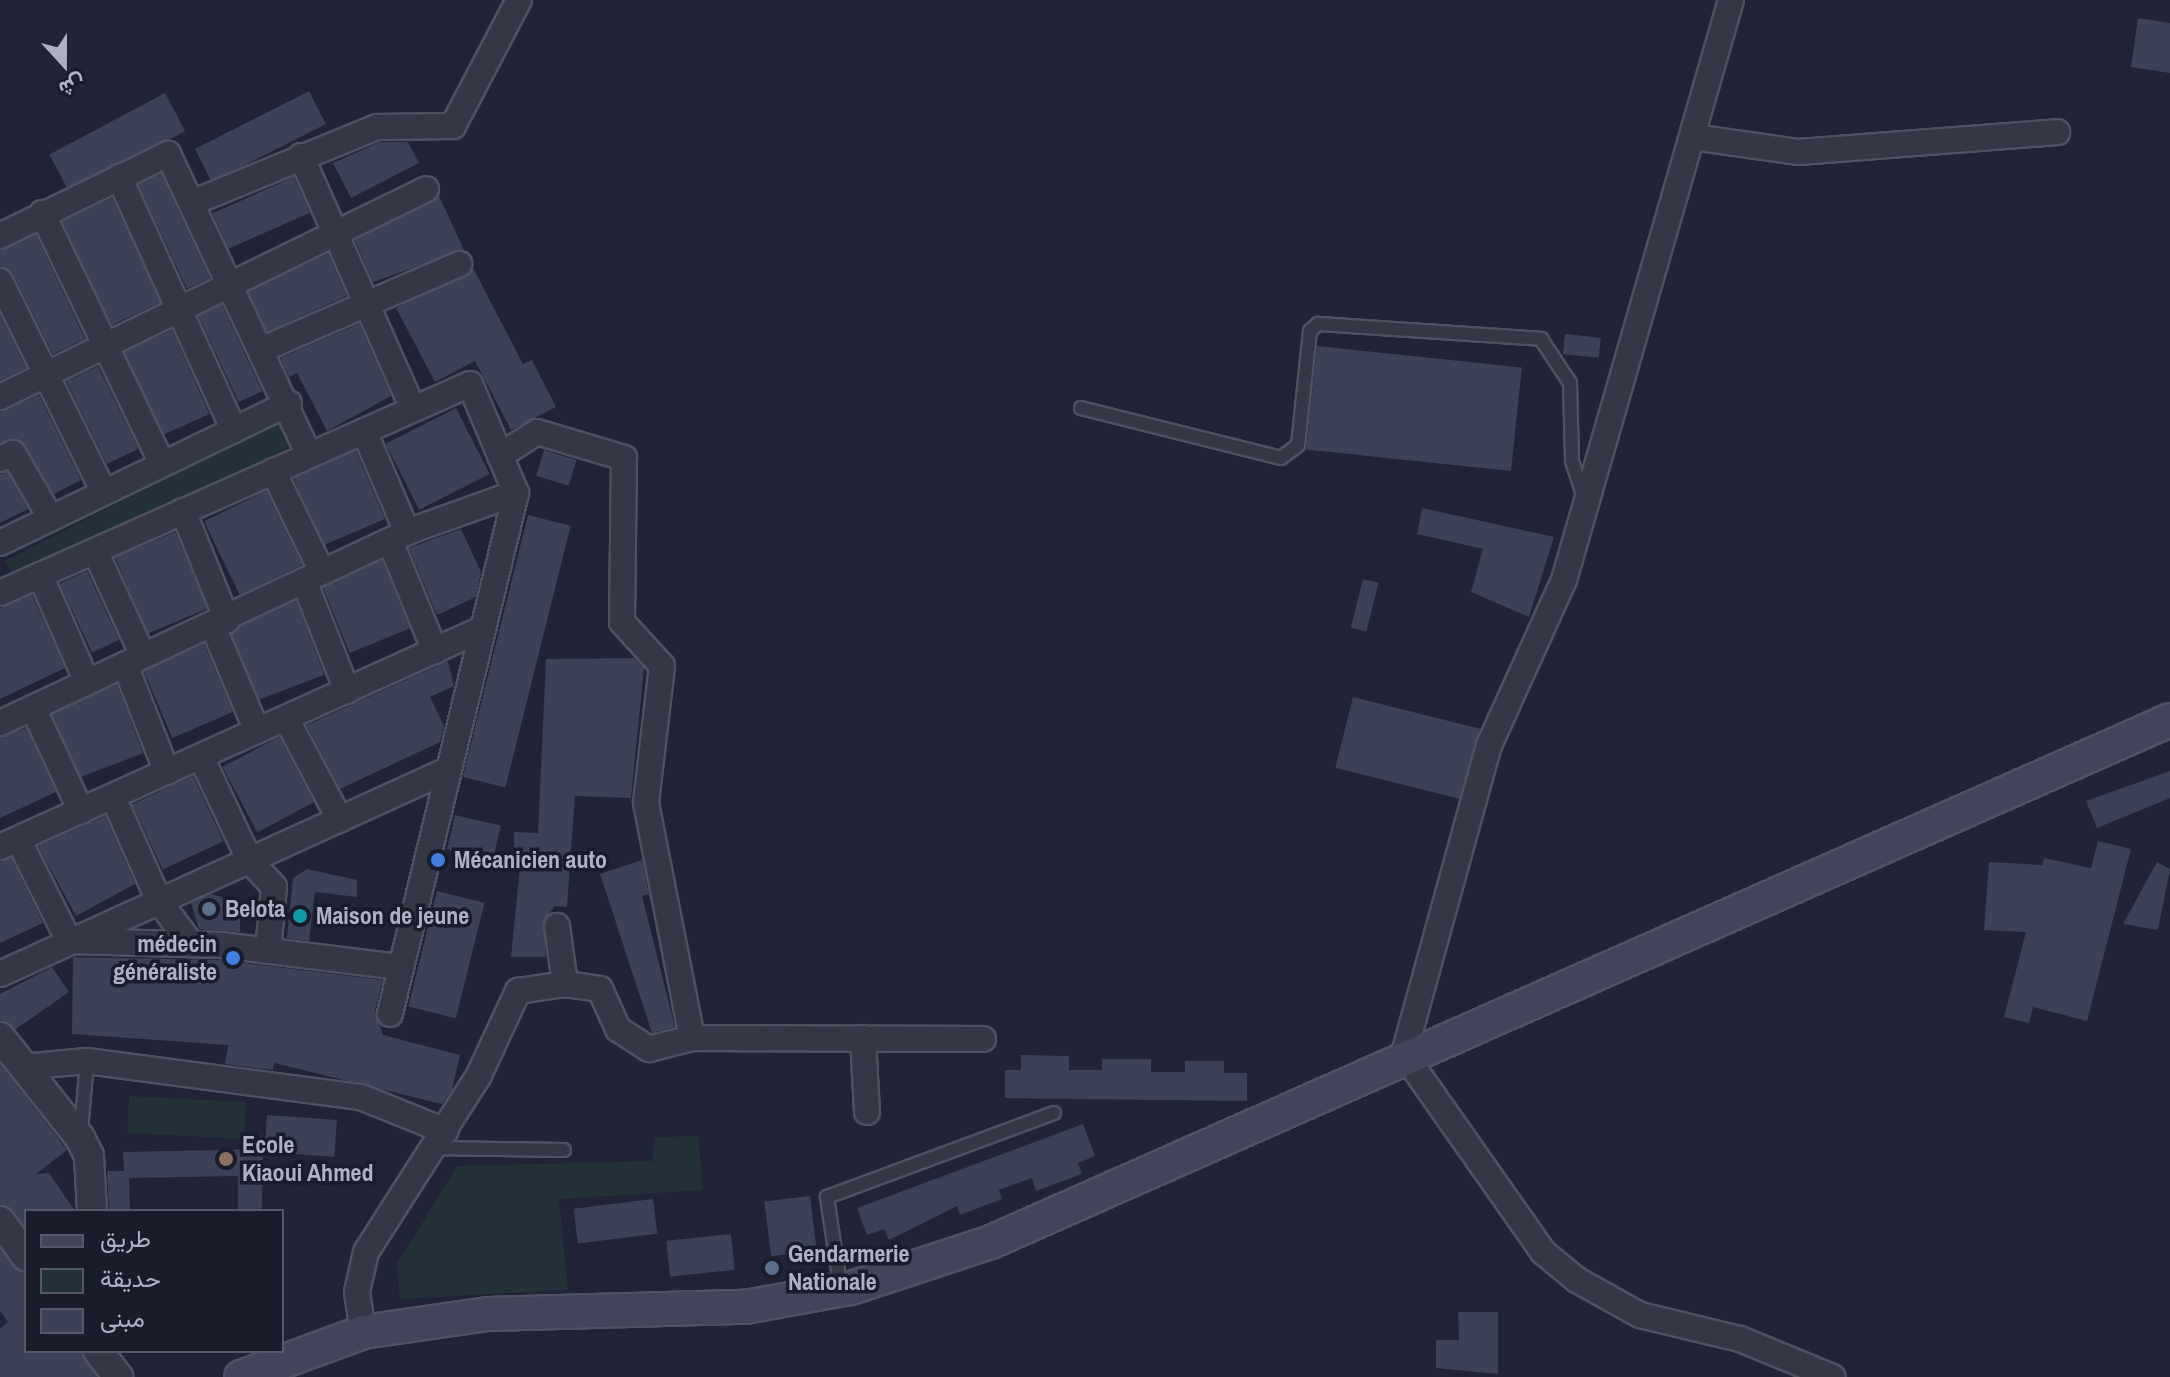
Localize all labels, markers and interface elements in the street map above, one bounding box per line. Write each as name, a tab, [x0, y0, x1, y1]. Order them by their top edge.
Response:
north arrow	[24, 24, 104, 104]
text: ش	[55, 68, 90, 105]
place label: Mécanicien auto	[454, 846, 607, 874]
marker: Mécanicien auto	[429, 851, 447, 869]
place label: Belota	[225, 895, 285, 923]
marker: Belota	[200, 900, 218, 918]
place label: Maison de jeune	[316, 902, 469, 930]
marker: Maison de jeune	[291, 907, 309, 925]
place label: médecin généraliste	[113, 930, 217, 986]
marker: médecin généraliste	[224, 949, 242, 967]
place label: Ecole Kiaoui Ahmed	[242, 1131, 374, 1187]
marker: Ecole Kiaoui Ahmed	[217, 1150, 235, 1168]
legend	[24, 1209, 284, 1353]
text: طريق	[100, 1222, 151, 1254]
place label: Gendarmerie Nationale	[788, 1240, 909, 1296]
marker: Gendarmerie Nationale	[763, 1259, 781, 1277]
text: حديقة	[100, 1262, 161, 1294]
text: مبنى	[100, 1302, 145, 1334]

